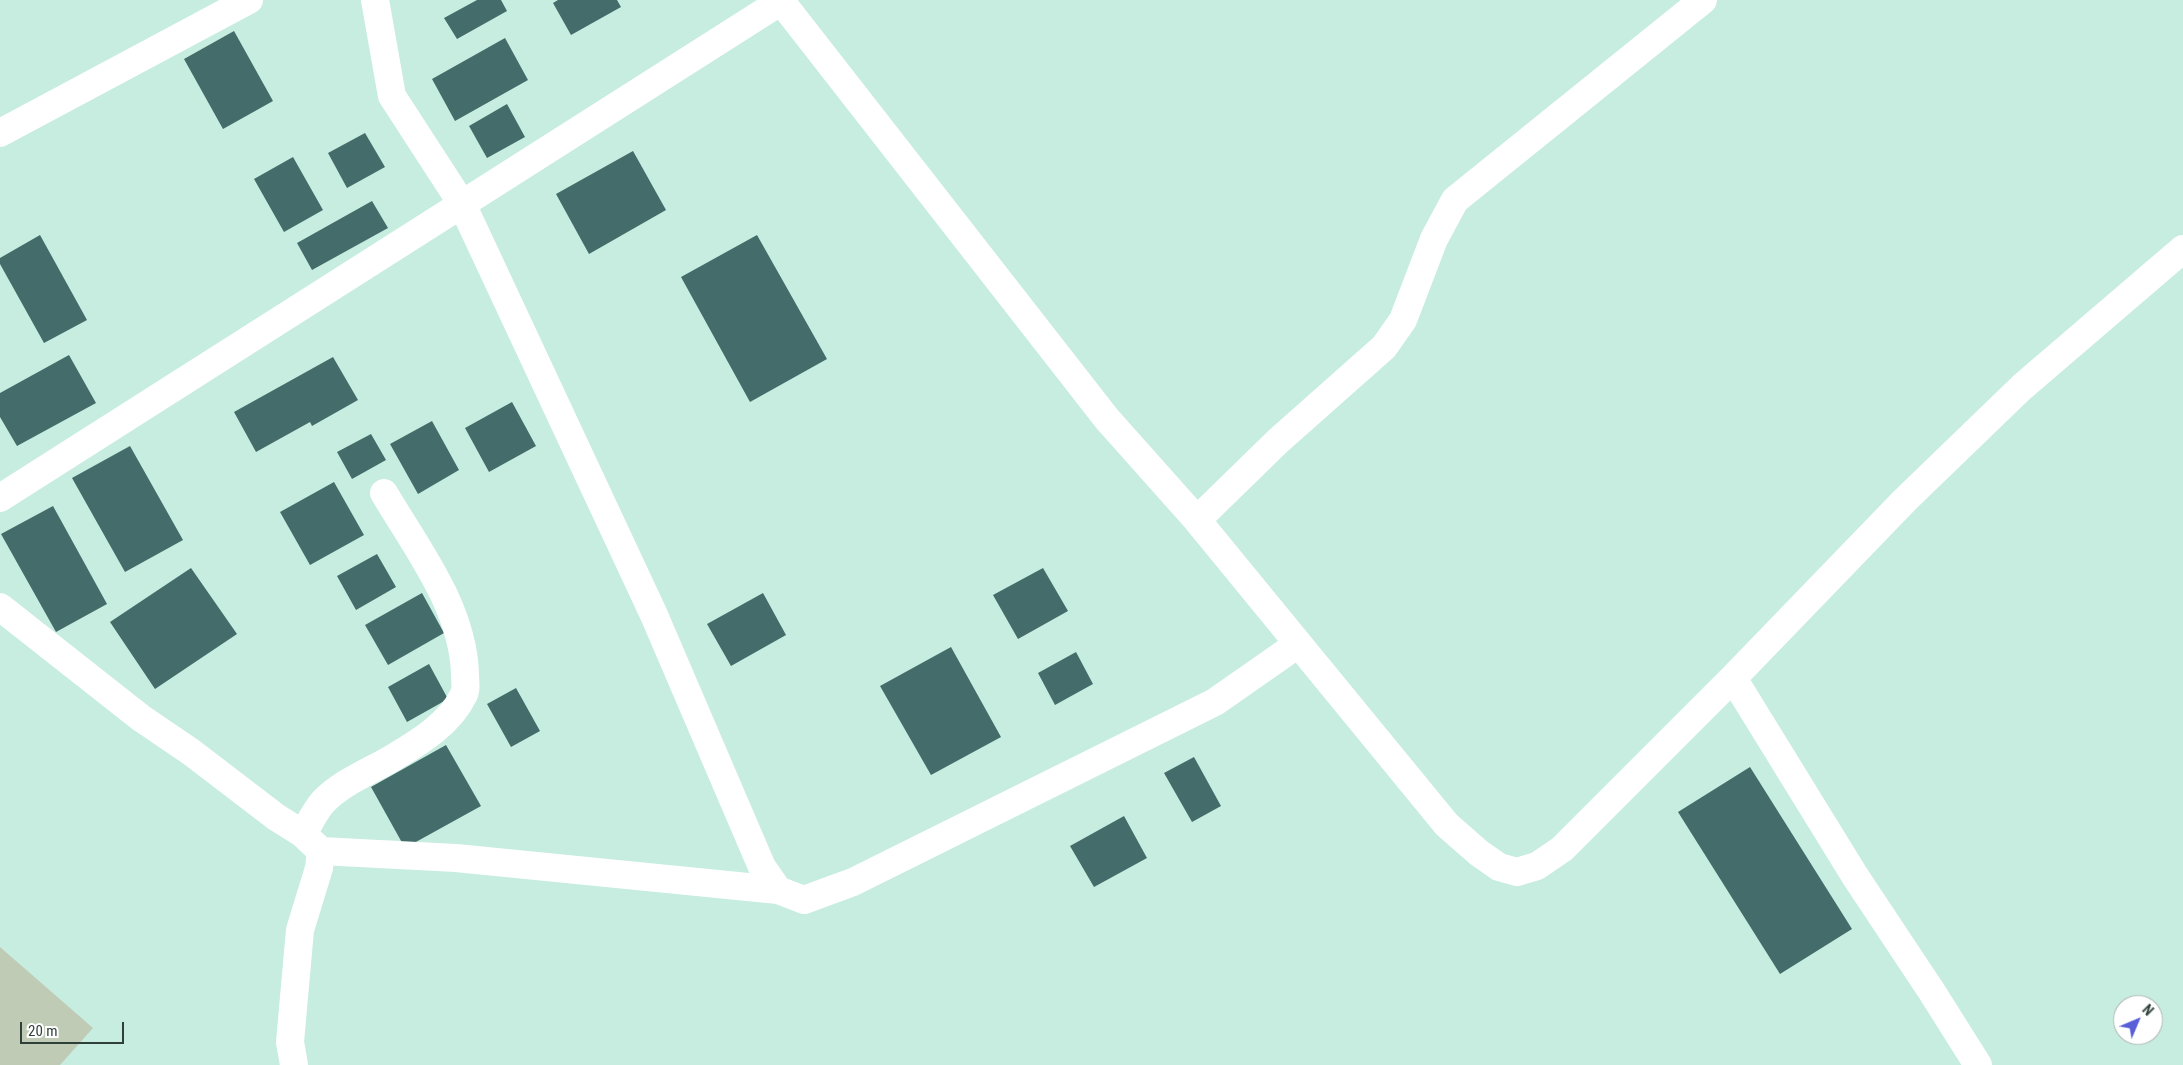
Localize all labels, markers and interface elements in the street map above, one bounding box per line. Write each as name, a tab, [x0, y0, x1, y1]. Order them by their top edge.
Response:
north arrow	[2113, 995, 2163, 1045]
text: N	[2139, 1001, 2157, 1019]
scale bar	[22, 1012, 126, 1044]
text: 20 m	[28, 1022, 58, 1040]

